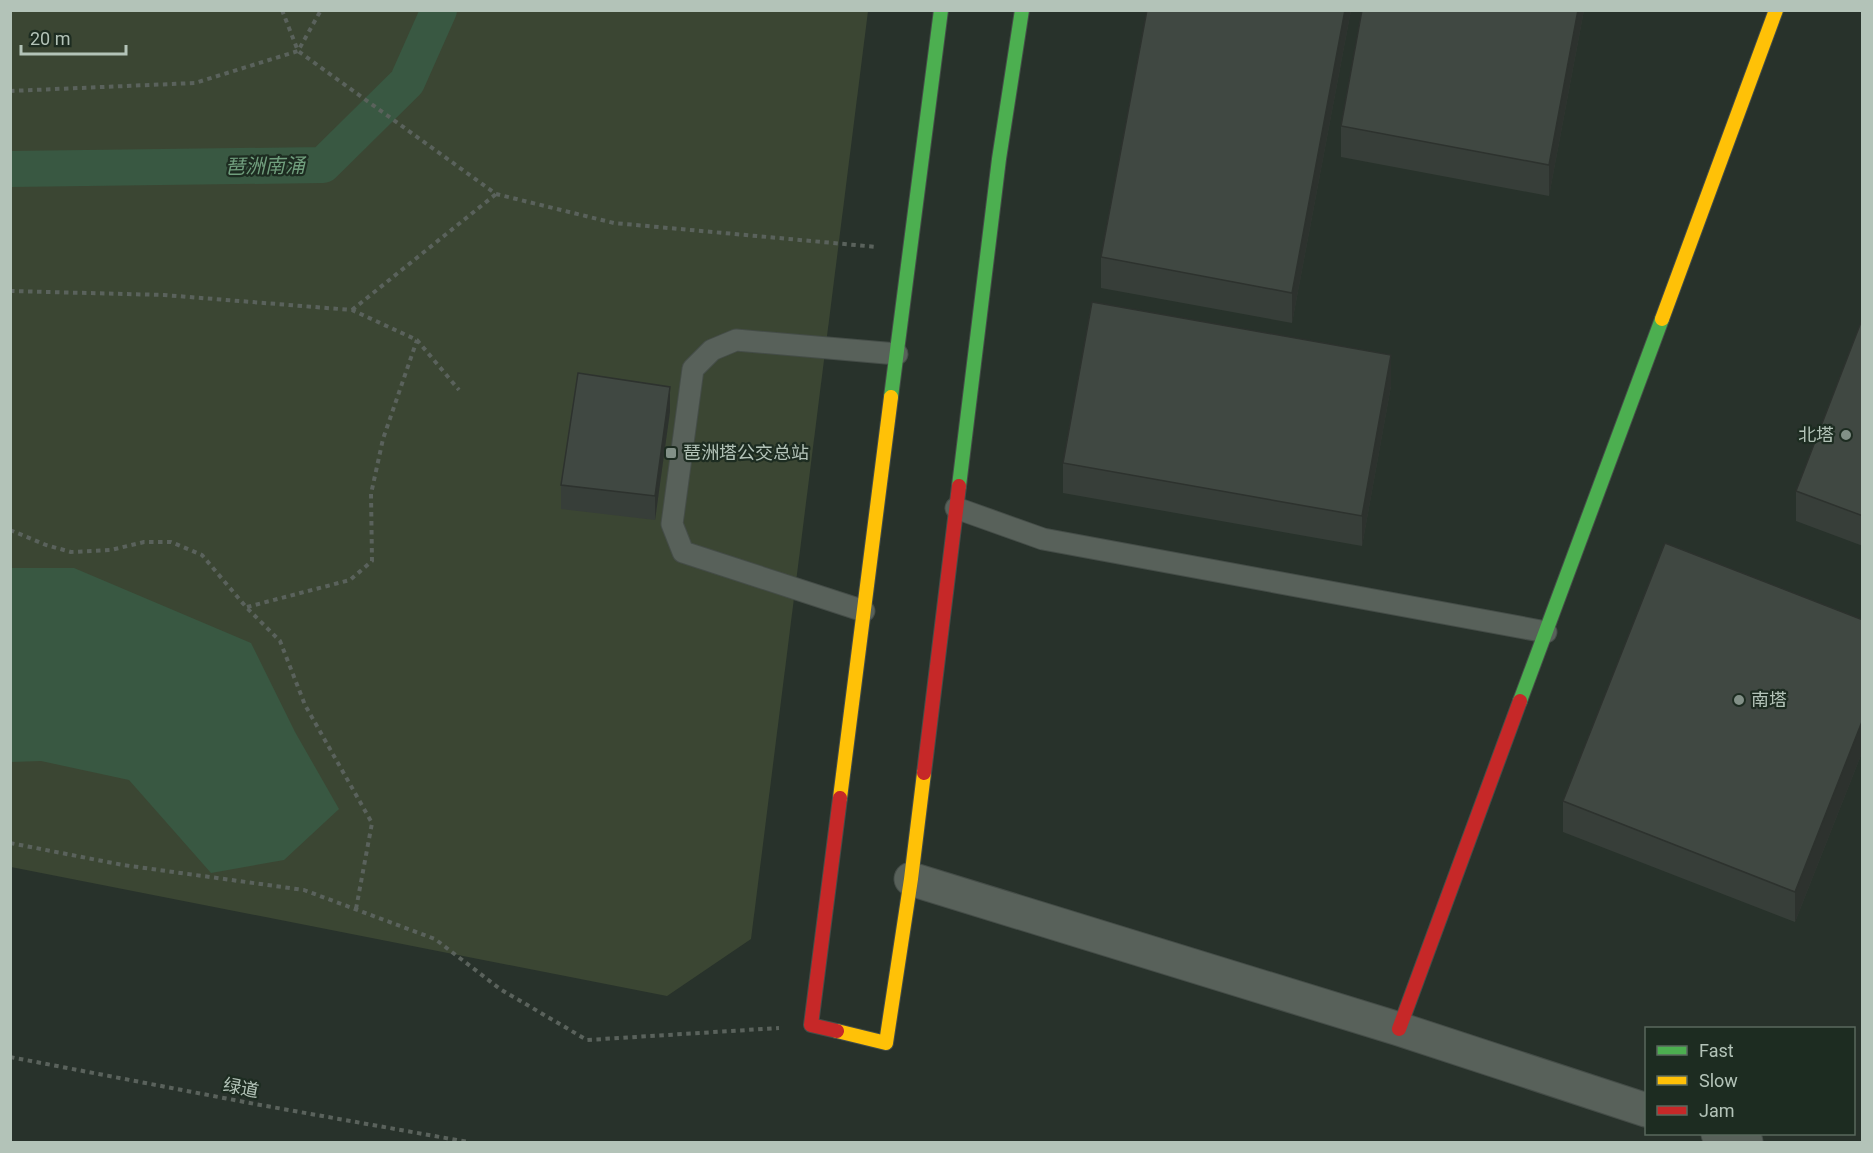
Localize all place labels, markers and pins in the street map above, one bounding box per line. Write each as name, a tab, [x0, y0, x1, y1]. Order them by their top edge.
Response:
place label: 北塔	[1798, 424, 1834, 445]
marker: 北塔	[1839, 428, 1853, 442]
place label: 琶洲塔公交总站	[683, 442, 809, 463]
marker: 琶洲塔公交总站	[664, 446, 678, 460]
place label: 南塔	[1751, 689, 1787, 710]
marker: 南塔	[1732, 693, 1746, 707]

